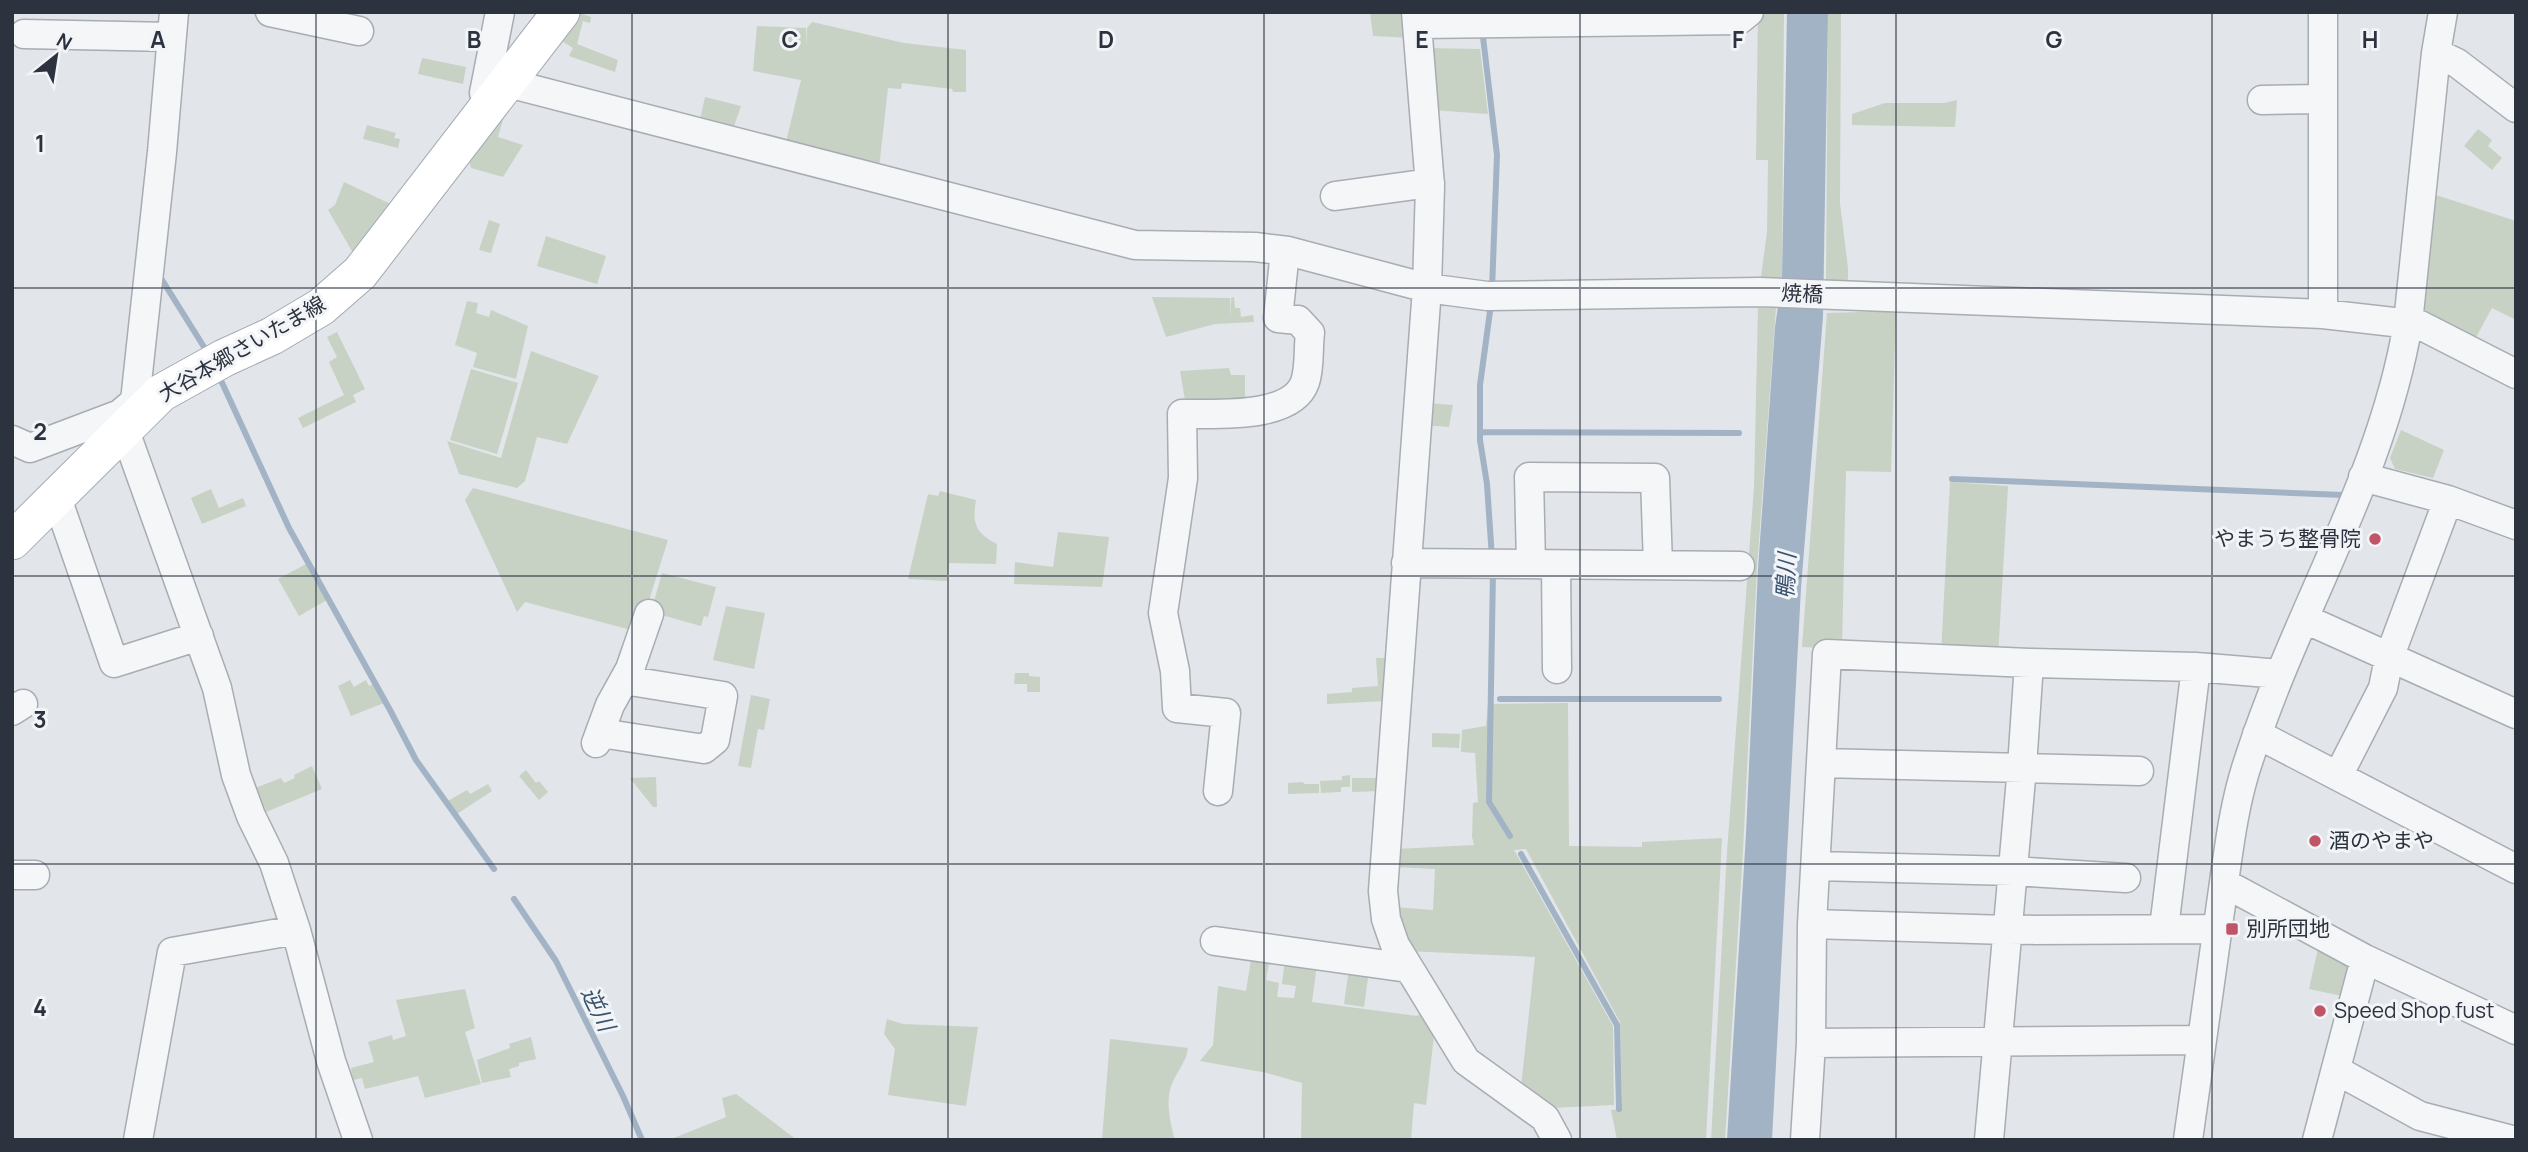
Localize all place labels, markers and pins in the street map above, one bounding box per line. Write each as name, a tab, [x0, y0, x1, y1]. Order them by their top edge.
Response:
place label: やまうち整骨院	[2214, 524, 2361, 552]
marker: やまうち整骨院	[2367, 531, 2383, 547]
place label: 酒のやまや	[2329, 826, 2434, 854]
marker: 酒のやまや	[2307, 833, 2323, 849]
place label: 別所団地	[2246, 914, 2330, 942]
marker: 別所団地	[2224, 921, 2240, 937]
place label: Speed Shop fust	[2334, 996, 2494, 1024]
marker: Speed Shop fust	[2312, 1003, 2328, 1019]

